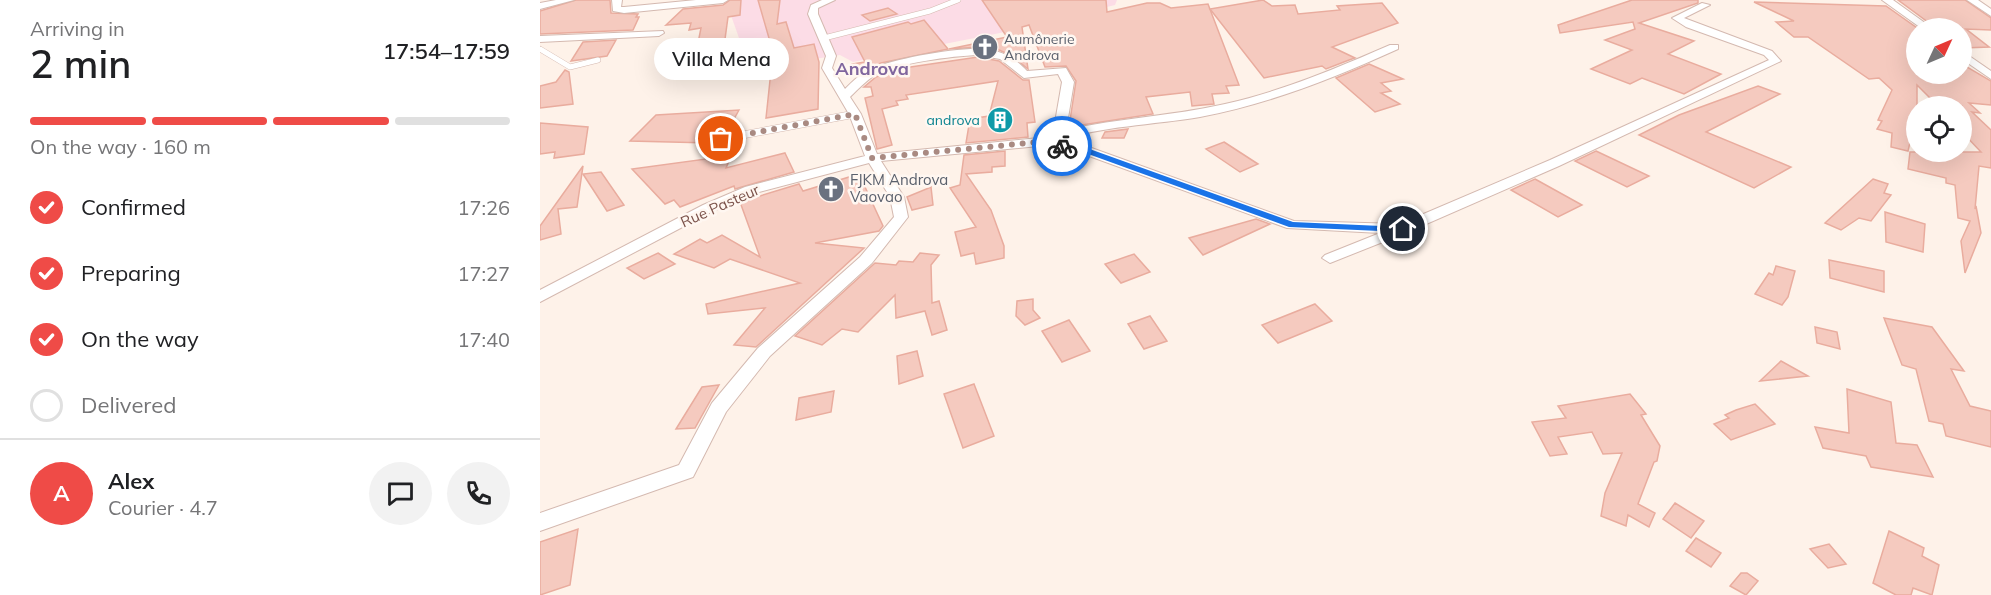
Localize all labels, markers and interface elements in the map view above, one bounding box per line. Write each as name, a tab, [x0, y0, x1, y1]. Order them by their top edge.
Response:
text: Arriving in	[30, 16, 125, 41]
north arrow	[1906, 18, 1972, 84]
map controls	[1906, 18, 1972, 162]
place label: Aumônerie Androva	[1004, 30, 1075, 64]
church icon: Aumônerie Androva	[970, 32, 1000, 62]
text: 17:54–17:59	[383, 37, 510, 65]
callout: Villa Mena	[654, 37, 789, 79]
text: 2 min	[30, 39, 131, 88]
text: Villa Mena	[672, 46, 771, 71]
district label: Androva	[835, 57, 909, 80]
button: locate	[1906, 96, 1972, 162]
building icon: androva	[985, 105, 1015, 135]
place label: androva	[926, 111, 980, 129]
pin	[695, 113, 746, 164]
courier	[1032, 116, 1092, 176]
icon: bag	[704, 122, 737, 155]
icon: bike	[1046, 130, 1079, 163]
text: On the way · 160 m	[30, 134, 211, 159]
place label: FJKM Androva Vaovao	[850, 170, 948, 206]
church icon: FJKM Androva Vaovao	[816, 174, 846, 204]
street label: Rue Pasteur	[677, 179, 763, 231]
icon: check	[30, 191, 63, 224]
text: Confirmed	[81, 193, 186, 221]
text: 17:26	[457, 195, 510, 220]
pin	[1377, 203, 1428, 254]
icon: home	[1386, 212, 1419, 245]
icon: check	[30, 257, 63, 290]
text: Preparing	[81, 259, 181, 287]
text: 17:27	[457, 261, 510, 286]
icon: check	[30, 323, 63, 356]
text: On the way	[81, 325, 199, 353]
text: 17:40	[457, 327, 510, 352]
text: Delivered	[81, 391, 176, 419]
button: chat	[369, 462, 432, 525]
button: phone	[447, 462, 510, 525]
text: Alex	[108, 467, 154, 495]
text: A	[53, 479, 70, 507]
text: Courier · 4.7	[108, 495, 218, 520]

